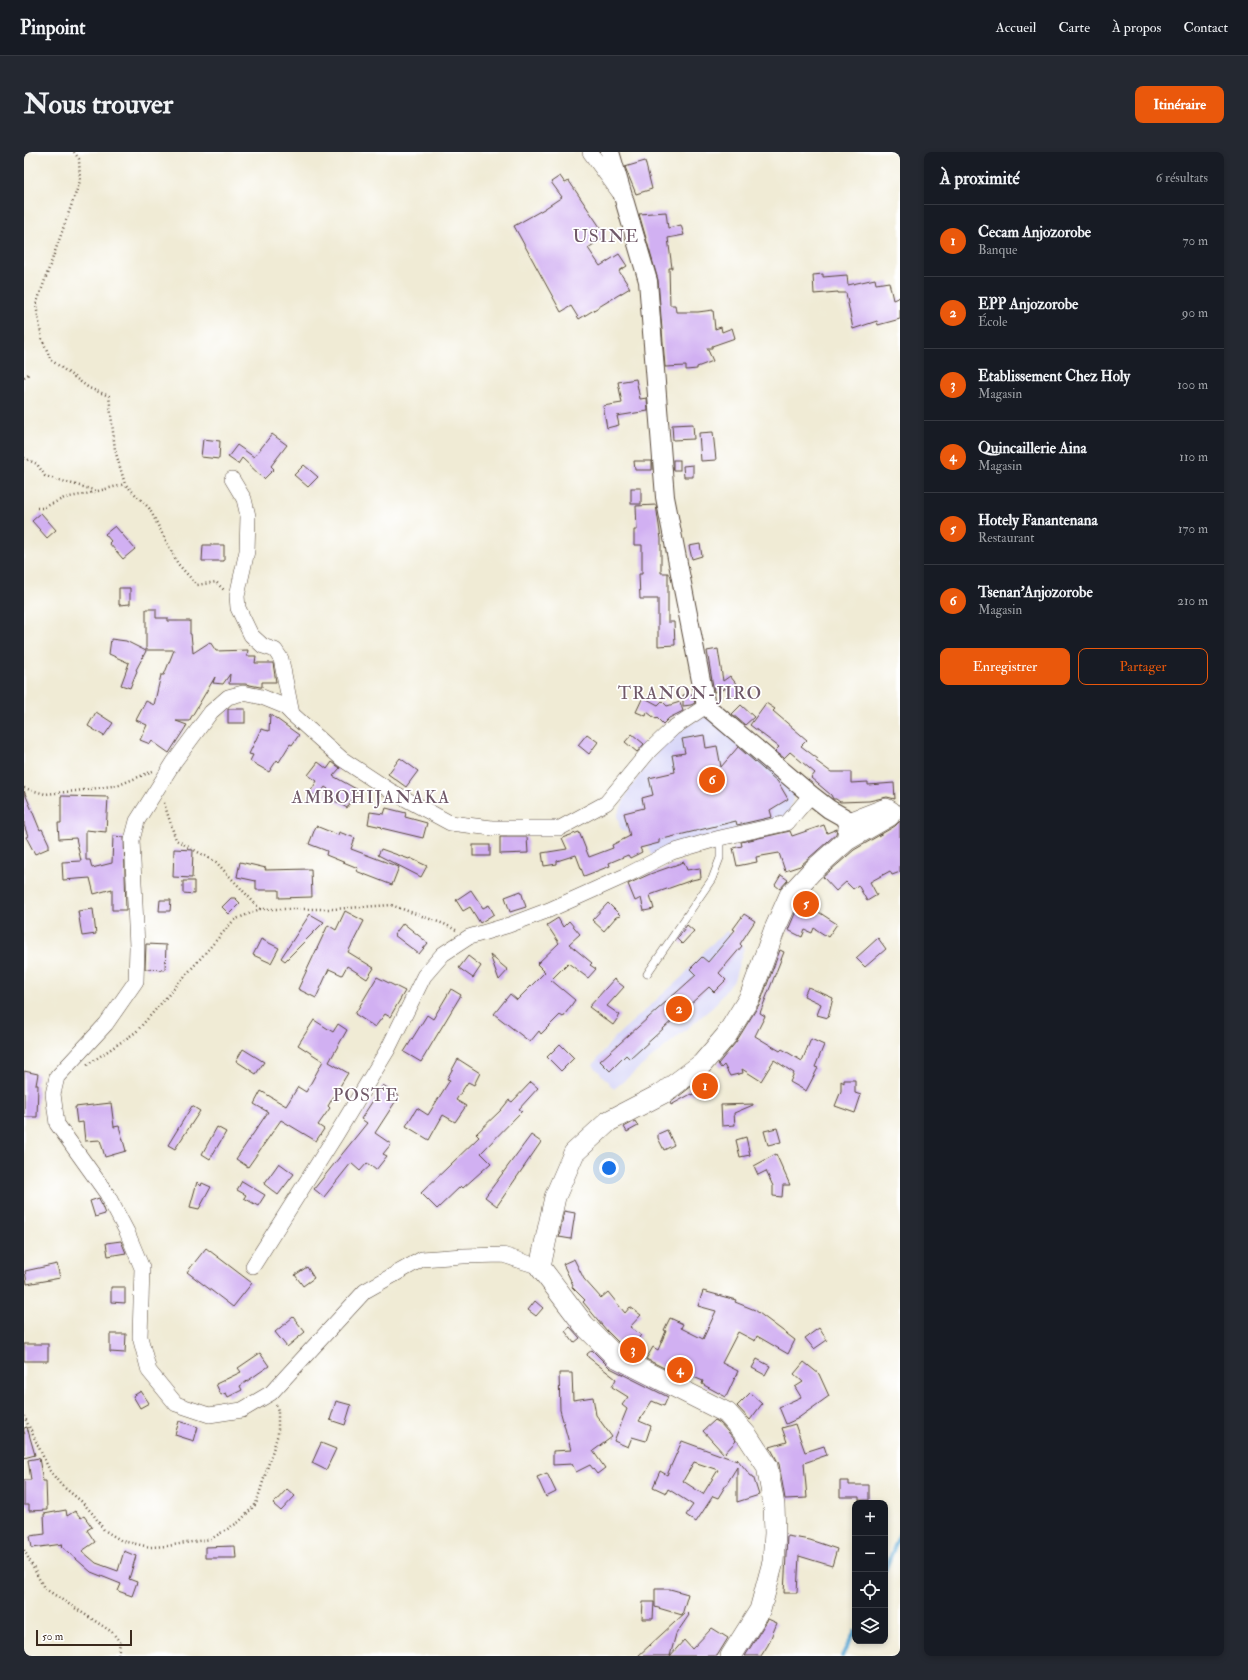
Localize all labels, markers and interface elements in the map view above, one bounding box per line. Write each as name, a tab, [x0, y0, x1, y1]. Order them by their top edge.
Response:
text: Pinpoint	[20, 16, 85, 40]
text: Accueil	[996, 19, 1036, 36]
text: Carte	[1058, 19, 1090, 36]
text: À propos	[1112, 19, 1161, 36]
text: Contact	[1183, 19, 1228, 36]
button: Itinéraire	[1135, 86, 1224, 123]
text: Nous trouver	[24, 87, 173, 122]
text: À proximité	[940, 168, 1020, 189]
text: 6 résultats	[1156, 170, 1208, 186]
text: Cecam Anjozorobe	[978, 223, 1091, 242]
district label: USINE	[573, 225, 639, 248]
text: 1	[951, 233, 955, 249]
text: 70 m	[1183, 233, 1208, 249]
text: Banque	[978, 242, 1017, 258]
text: EPP Anjozorobe	[978, 295, 1078, 314]
text: 2	[950, 305, 956, 321]
text: 90 m	[1182, 305, 1208, 321]
text: École	[978, 314, 1007, 330]
text: Etablissement Chez Holy	[978, 367, 1130, 386]
text: 3	[951, 377, 956, 393]
text: 100 m	[1177, 377, 1208, 393]
text: Magasin	[978, 386, 1022, 402]
text: Quincaillerie Aina	[978, 439, 1087, 458]
text: 4	[949, 449, 957, 465]
text: 110 m	[1179, 449, 1208, 465]
text: Magasin	[978, 458, 1022, 474]
text: Hotely Fanantenana	[978, 511, 1098, 530]
text: 5	[950, 521, 956, 537]
text: 170 m	[1178, 521, 1208, 537]
text: Restaurant	[978, 530, 1034, 546]
text: Tsenan'Anjozorobe	[978, 583, 1093, 602]
text: 6	[950, 593, 956, 609]
text: 210 m	[1177, 593, 1208, 609]
text: Magasin	[978, 602, 1022, 618]
button: Enregistrer	[940, 648, 1070, 685]
button: Partager	[1078, 648, 1208, 685]
district label: TRANON-JIRO	[618, 682, 762, 705]
pin: 6	[699, 765, 725, 795]
district label: AMBOHIJANAKA	[290, 786, 451, 809]
pin: 5	[793, 889, 819, 919]
pin: 2	[666, 994, 692, 1024]
pin: 1	[692, 1071, 718, 1101]
district label: POSTE	[333, 1084, 399, 1107]
your location	[599, 1158, 619, 1178]
pin: 3	[620, 1335, 646, 1365]
pin: 4	[667, 1355, 693, 1385]
map controls	[852, 1500, 888, 1644]
button: +	[852, 1500, 888, 1536]
button: −	[852, 1536, 888, 1572]
button: locate	[852, 1572, 888, 1608]
button: layers	[852, 1608, 888, 1644]
scale bar	[36, 1628, 132, 1647]
text: 50 m	[42, 1630, 63, 1643]

